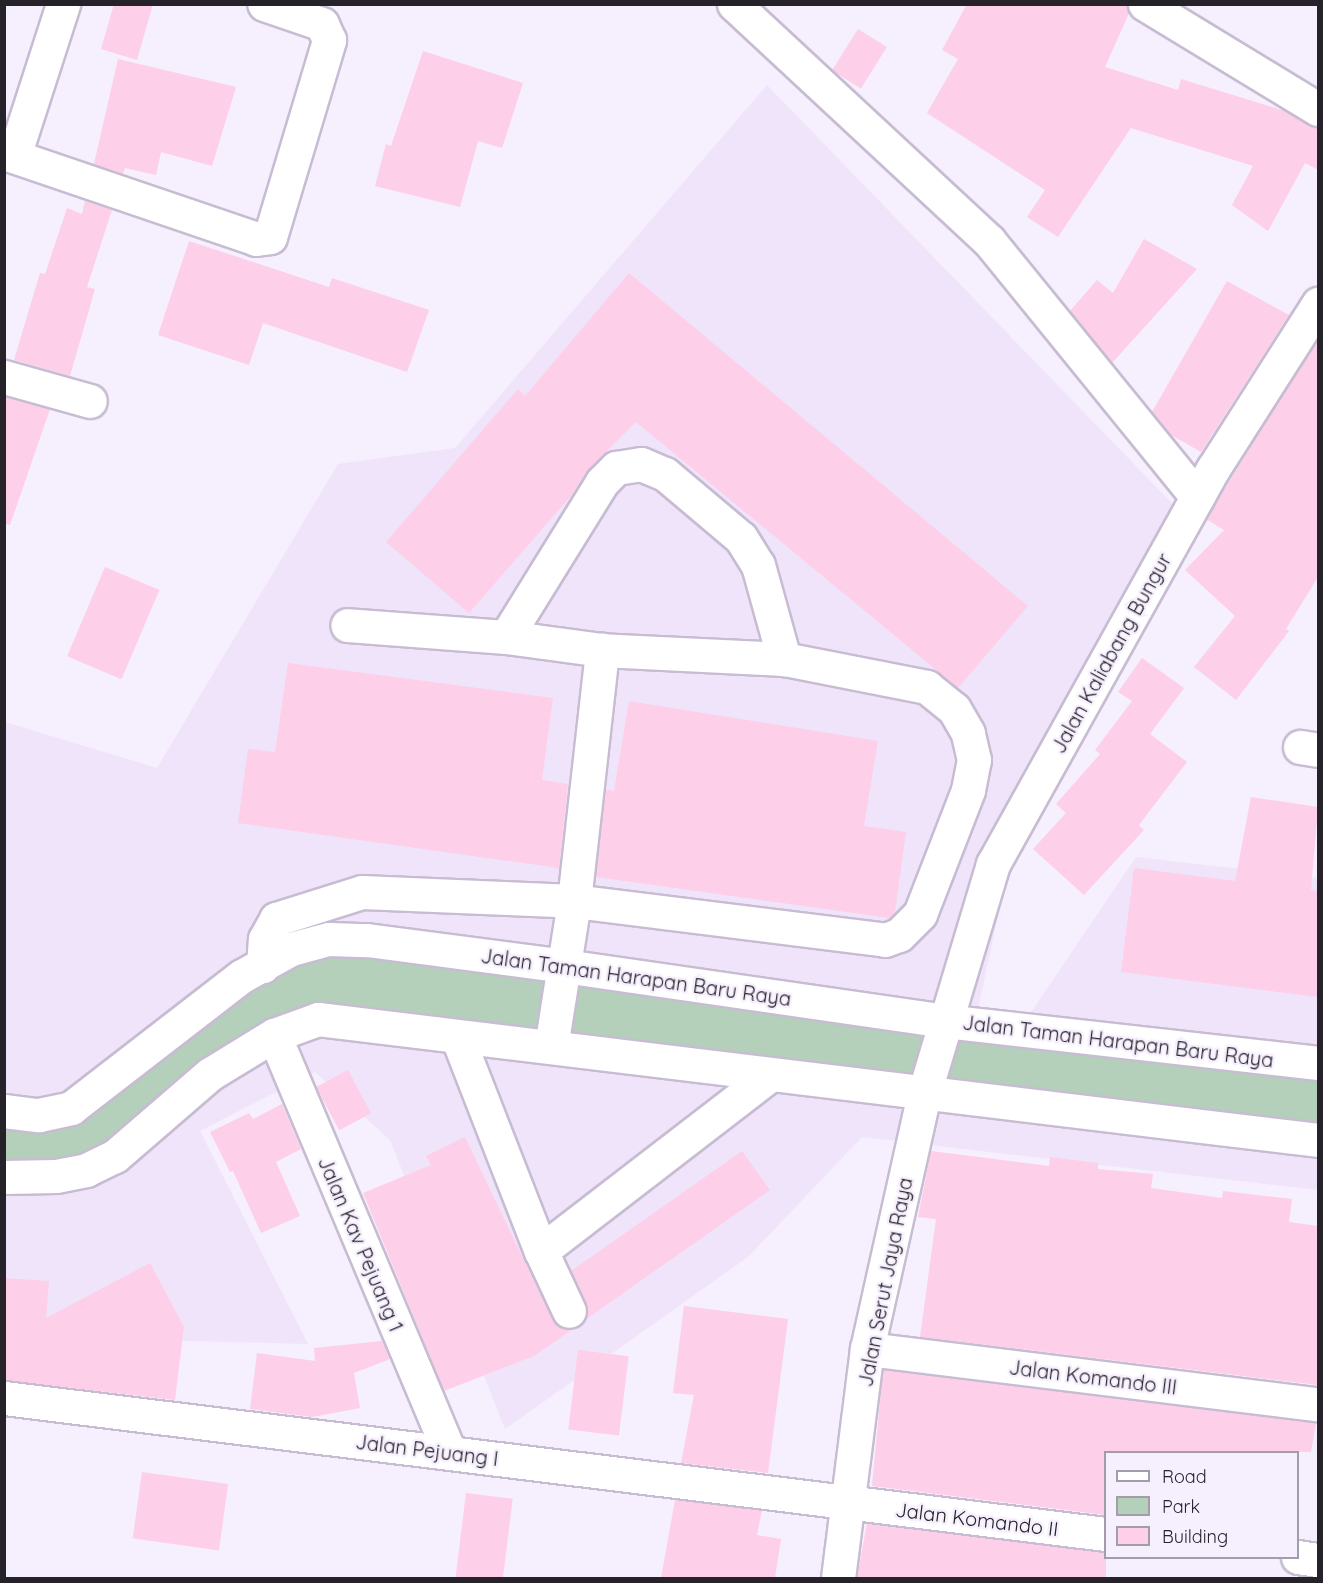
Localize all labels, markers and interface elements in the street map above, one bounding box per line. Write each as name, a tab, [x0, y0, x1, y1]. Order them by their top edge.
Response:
street label: Jalan Kaliabang Bungur	[1046, 549, 1176, 757]
street label: Jalan Taman Harapan Baru Raya	[479, 943, 793, 1011]
street label: Jalan Taman Harapan Baru Raya	[961, 1010, 1275, 1072]
street label: Jalan Kav Pejuang 1	[313, 1153, 409, 1335]
street label: Jalan Serut Jaya Raya	[853, 1175, 917, 1389]
street label: Jalan Komando III	[1008, 1355, 1178, 1399]
street label: Jalan Pejuang I	[354, 1429, 500, 1471]
legend	[1104, 1451, 1299, 1559]
text: Road	[1162, 1465, 1207, 1488]
text: Park	[1162, 1495, 1200, 1518]
street label: Jalan Komando II	[894, 1497, 1060, 1541]
text: Building	[1162, 1525, 1228, 1548]

